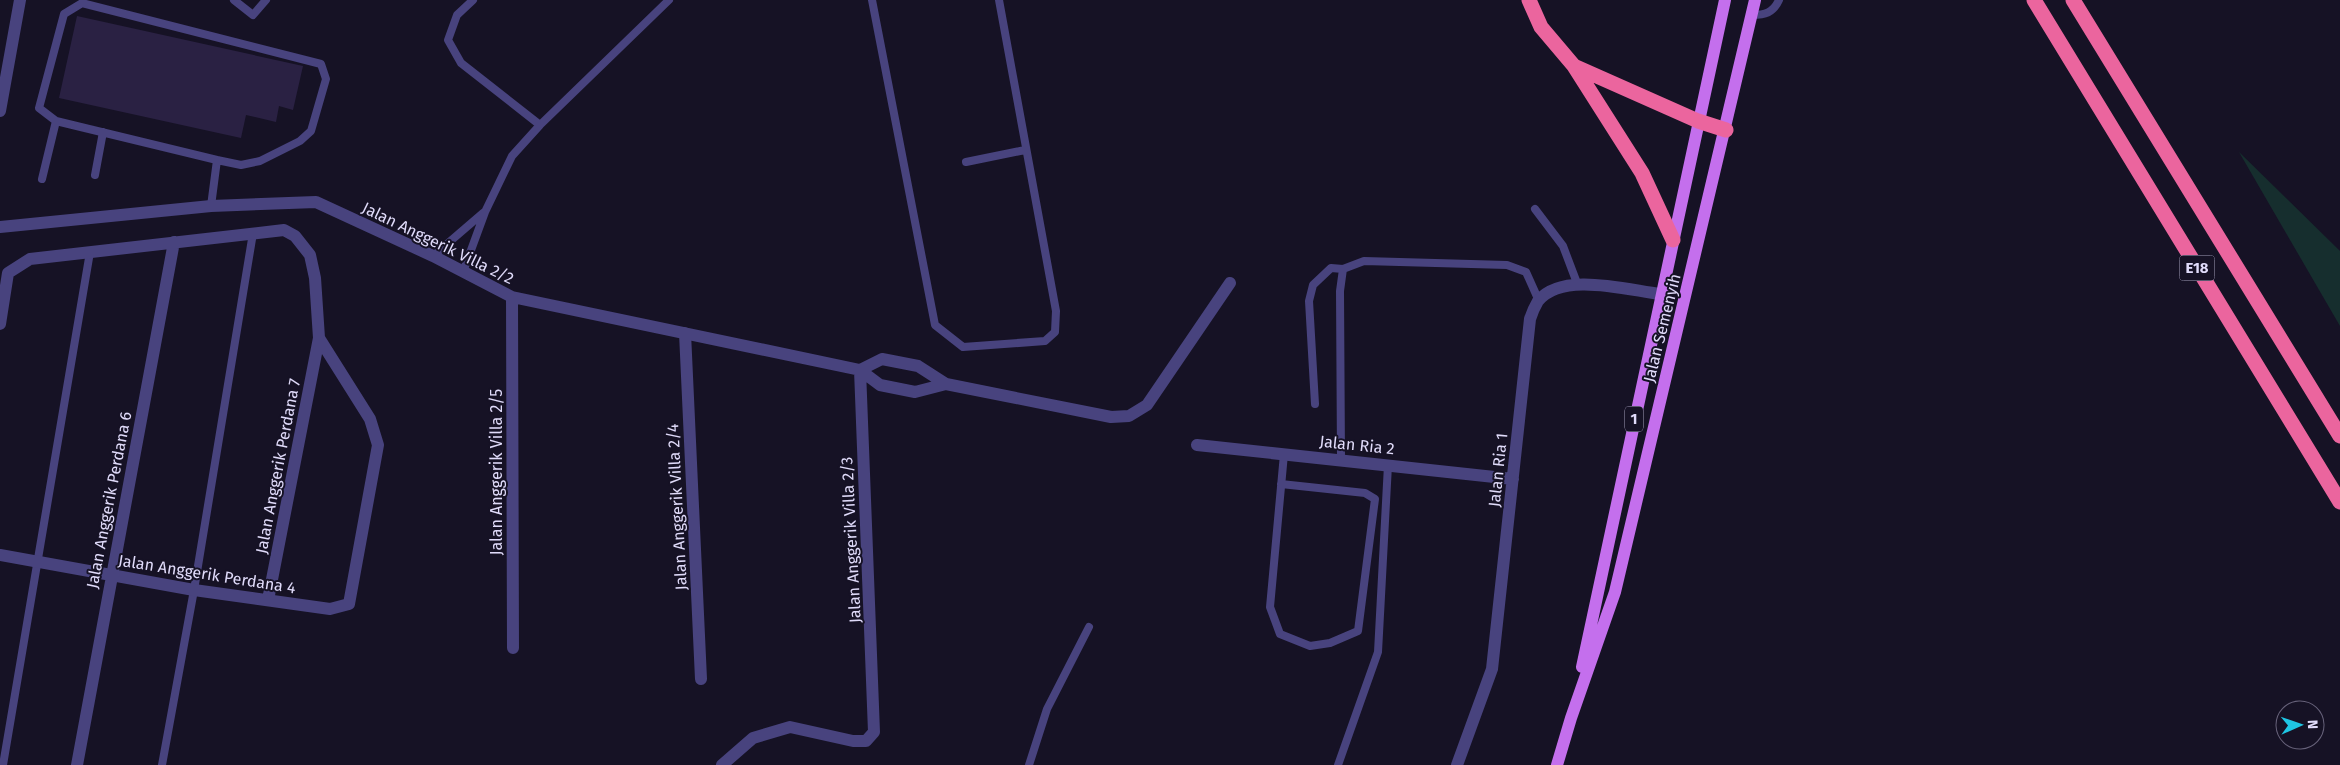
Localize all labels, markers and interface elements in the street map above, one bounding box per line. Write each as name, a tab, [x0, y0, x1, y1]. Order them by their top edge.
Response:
street label: Jalan Anggerik Villa 2/2	[359, 198, 517, 288]
road number: E18	[2180, 256, 2214, 280]
street label: Jalan Semenyih	[1639, 272, 1685, 384]
street label: Jalan Anggerik Perdana 7	[252, 377, 304, 555]
street label: Jalan Anggerik Villa 2/5	[487, 389, 506, 555]
road number: 1	[1625, 406, 1643, 432]
street label: Jalan Anggerik Perdana 6	[83, 410, 135, 590]
street label: Jalan Anggerik Villa 2/4	[663, 423, 691, 591]
street label: Jalan Ria 2	[1319, 432, 1396, 458]
street label: Jalan Ria 1	[1485, 432, 1511, 508]
street label: Jalan Anggerik Villa 2/3	[837, 456, 865, 624]
street label: Jalan Anggerik Perdana 4	[117, 551, 298, 597]
north arrow	[2275, 700, 2325, 750]
text: N	[2304, 720, 2321, 730]

